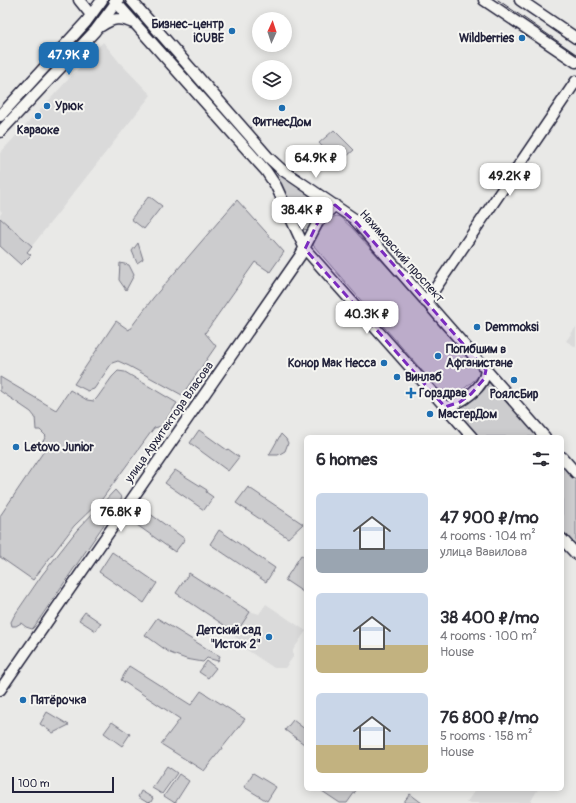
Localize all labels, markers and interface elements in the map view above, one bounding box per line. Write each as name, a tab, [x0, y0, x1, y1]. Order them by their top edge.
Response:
north arrow	[252, 12, 292, 52]
map controls	[252, 12, 292, 100]
place label: Бизнес-центр iCUBE	[151, 17, 225, 46]
marker: Бизнес-центр iCUBE	[227, 26, 237, 36]
place label: Wildberries	[459, 31, 515, 46]
marker: Wildberries	[517, 33, 527, 43]
pin: 47.9K ₽	[32, 42, 106, 76]
text: 47.9K ₽	[48, 47, 90, 63]
button: layers	[252, 60, 292, 100]
place label: Урюк	[55, 99, 84, 114]
marker: Урюк	[42, 101, 52, 111]
marker: ФитнесДом	[277, 103, 287, 113]
marker: Караоке	[33, 111, 43, 121]
place label: ФитнесДом	[252, 115, 312, 130]
place label: Караоке	[17, 123, 60, 138]
pin: 64.9K ₽	[279, 145, 353, 179]
text: 64.9K ₽	[294, 150, 338, 166]
pin: 49.2K ₽	[473, 163, 547, 197]
text: 49.2K ₽	[489, 168, 531, 184]
pin: 38.4K ₽	[265, 197, 339, 231]
text: 38.4K ₽	[281, 202, 323, 218]
street label: Нахимовский проспект	[356, 207, 447, 306]
pin: 40.3K ₽	[330, 301, 404, 335]
text: 40.3K ₽	[345, 306, 389, 322]
place label: Demmoksi	[485, 320, 539, 335]
marker: Demmoksi	[472, 322, 482, 332]
place label: Погибшим в Афганистане	[446, 342, 514, 371]
marker: Погибшим в Афганистане	[433, 351, 443, 361]
place label: Конор Мак Несса	[288, 356, 376, 371]
street label: улица Архитектора Власова	[121, 358, 217, 487]
marker: Конор Мак Несса	[379, 358, 389, 368]
place label: Винлаб	[405, 370, 442, 385]
marker: Винлаб	[392, 372, 402, 382]
marker: РоялсБир	[509, 375, 519, 385]
place label: Горздрав	[419, 386, 467, 401]
place label: РоялсБир	[490, 387, 539, 402]
marker: Горздрав	[406, 388, 416, 398]
place label: МастерДом	[438, 407, 497, 422]
marker: МастерДом	[425, 409, 435, 419]
place label: Letovo Junior	[24, 440, 95, 455]
marker: Letovo Junior	[11, 442, 21, 452]
icon: filters	[530, 448, 552, 470]
text: 6 homes	[316, 449, 377, 470]
pin: 76.8K ₽	[84, 499, 158, 533]
text: 76.8K ₽	[100, 504, 142, 520]
text: 47 900 ₽/mo	[440, 507, 539, 528]
icon: home	[348, 509, 396, 557]
text: 4 rooms · 104 m²	[440, 528, 536, 544]
text: улица Вавилова	[440, 544, 527, 560]
text: 38 400 ₽/mo	[440, 607, 539, 628]
icon: home	[348, 609, 396, 657]
place label: Детский сад "Исток 2"	[196, 623, 262, 652]
text: 4 rooms · 100 m²	[440, 628, 537, 644]
marker: Детский сад "Исток 2"	[264, 632, 274, 642]
text: House	[440, 644, 474, 660]
place label: Пятёрочка	[31, 693, 87, 708]
marker: Пятёрочка	[18, 695, 28, 705]
text: 76 800 ₽/mo	[440, 707, 539, 728]
icon: home	[348, 709, 396, 757]
text: 5 rooms · 158 m²	[440, 728, 532, 744]
text: House	[440, 744, 474, 760]
scale bar	[12, 775, 114, 794]
text: 100 m	[18, 777, 49, 790]

